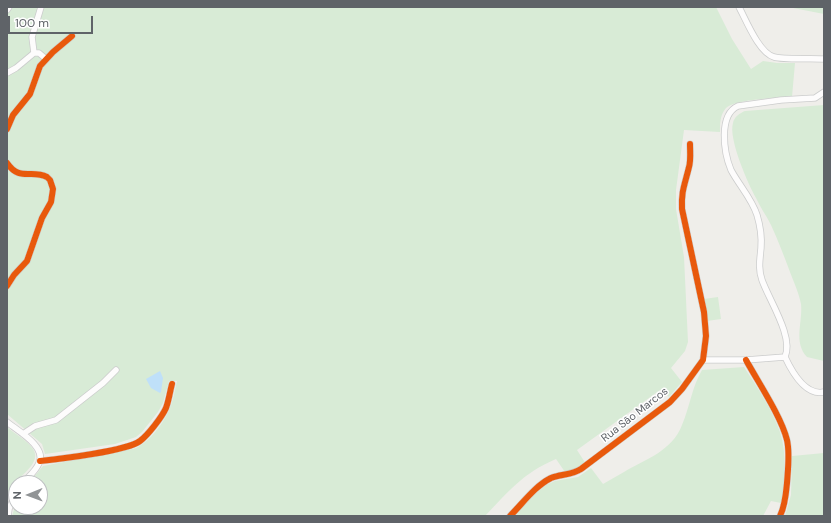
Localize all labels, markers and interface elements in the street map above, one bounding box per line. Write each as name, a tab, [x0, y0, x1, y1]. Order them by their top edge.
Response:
scale bar	[10, 8, 95, 34]
text: 100 m	[15, 15, 49, 31]
street label: Rua São Marcos	[599, 385, 671, 445]
north arrow	[8, 475, 48, 515]
text: N	[10, 491, 24, 499]

